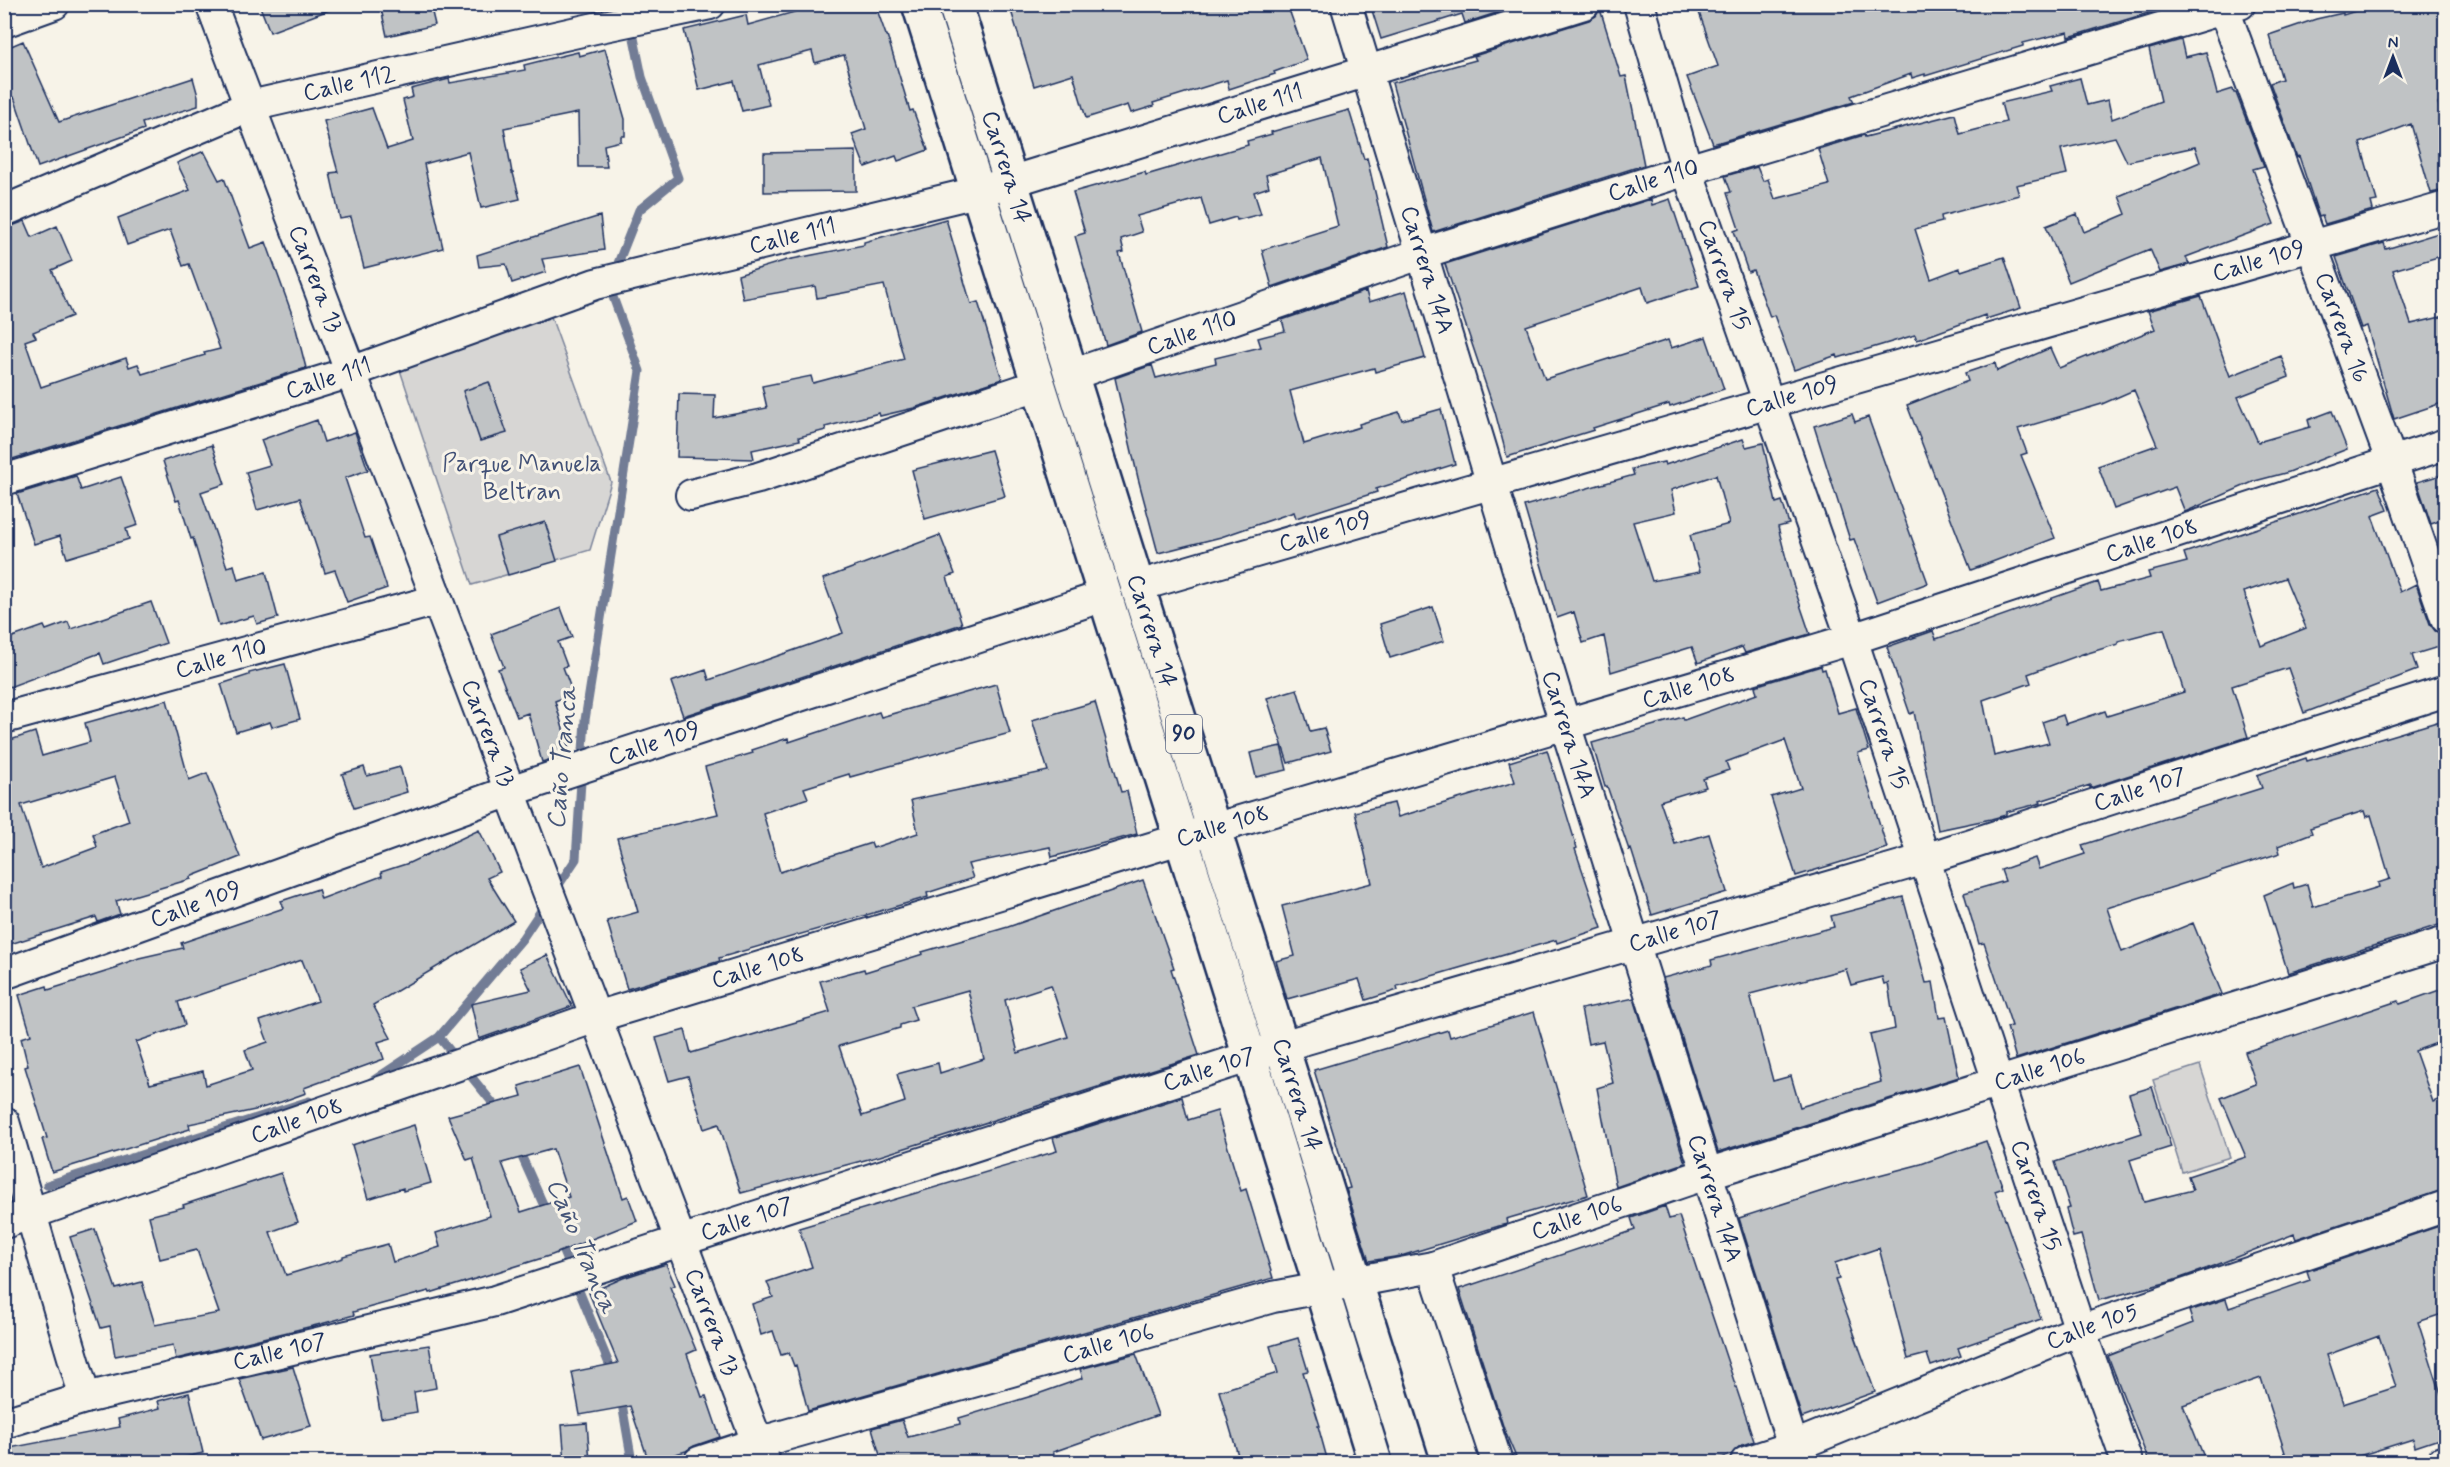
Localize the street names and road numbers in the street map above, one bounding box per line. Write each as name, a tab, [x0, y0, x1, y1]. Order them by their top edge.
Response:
street label: Calle 112	[300, 58, 398, 109]
street label: Calle 111	[1213, 76, 1307, 132]
street label: Carrera 14	[974, 107, 1038, 228]
street label: Calle 110	[1604, 152, 1702, 209]
street label: Carrera 14A	[1393, 202, 1461, 338]
street label: Calle 111	[746, 211, 839, 262]
street label: Carrera 15	[1690, 215, 1758, 334]
street label: Carrera 13	[281, 221, 350, 337]
street label: Calle 109	[2209, 233, 2309, 289]
street label: Carrera 16	[2307, 268, 2377, 387]
street label: Calle 110	[1143, 303, 1241, 363]
street label: Calle 111	[282, 350, 376, 407]
street label: Calle 109	[1742, 368, 1842, 425]
street label: Calle 109	[1275, 504, 1375, 560]
street label: Calle 108	[2102, 511, 2202, 570]
street label: Carrera 14	[1119, 570, 1184, 691]
street label: Calle 110	[172, 632, 270, 686]
street label: Calle 108	[1638, 659, 1739, 716]
street label: Carrera 14A	[1534, 667, 1603, 803]
street label: Carrera 15	[1851, 674, 1916, 794]
street label: Carrera 13	[453, 675, 522, 791]
street label: Calle 109	[604, 714, 704, 773]
road number: 90	[1166, 715, 1202, 753]
street label: Calle 107	[2090, 760, 2191, 819]
street label: Calle 108	[1173, 798, 1273, 855]
street label: Calle 109	[146, 874, 246, 935]
street label: Calle 107	[1625, 903, 1726, 960]
street label: Calle 108	[708, 939, 808, 996]
street label: Carrera 14	[1265, 1034, 1329, 1155]
street label: Calle 107	[1159, 1040, 1260, 1099]
street label: Calle 106	[1990, 1041, 2089, 1098]
street label: Calle 108	[247, 1091, 347, 1151]
street label: Carrera 14A	[1680, 1130, 1750, 1266]
street label: Carrera 15	[2003, 1136, 2068, 1255]
street label: Calle 106	[1527, 1188, 1626, 1248]
street label: Calle 107	[697, 1190, 797, 1249]
street label: Carrera 13	[677, 1264, 746, 1380]
street label: Calle 105	[2042, 1296, 2142, 1358]
street label: Calle 106	[1059, 1316, 1158, 1371]
street label: Calle 107	[230, 1326, 330, 1378]

